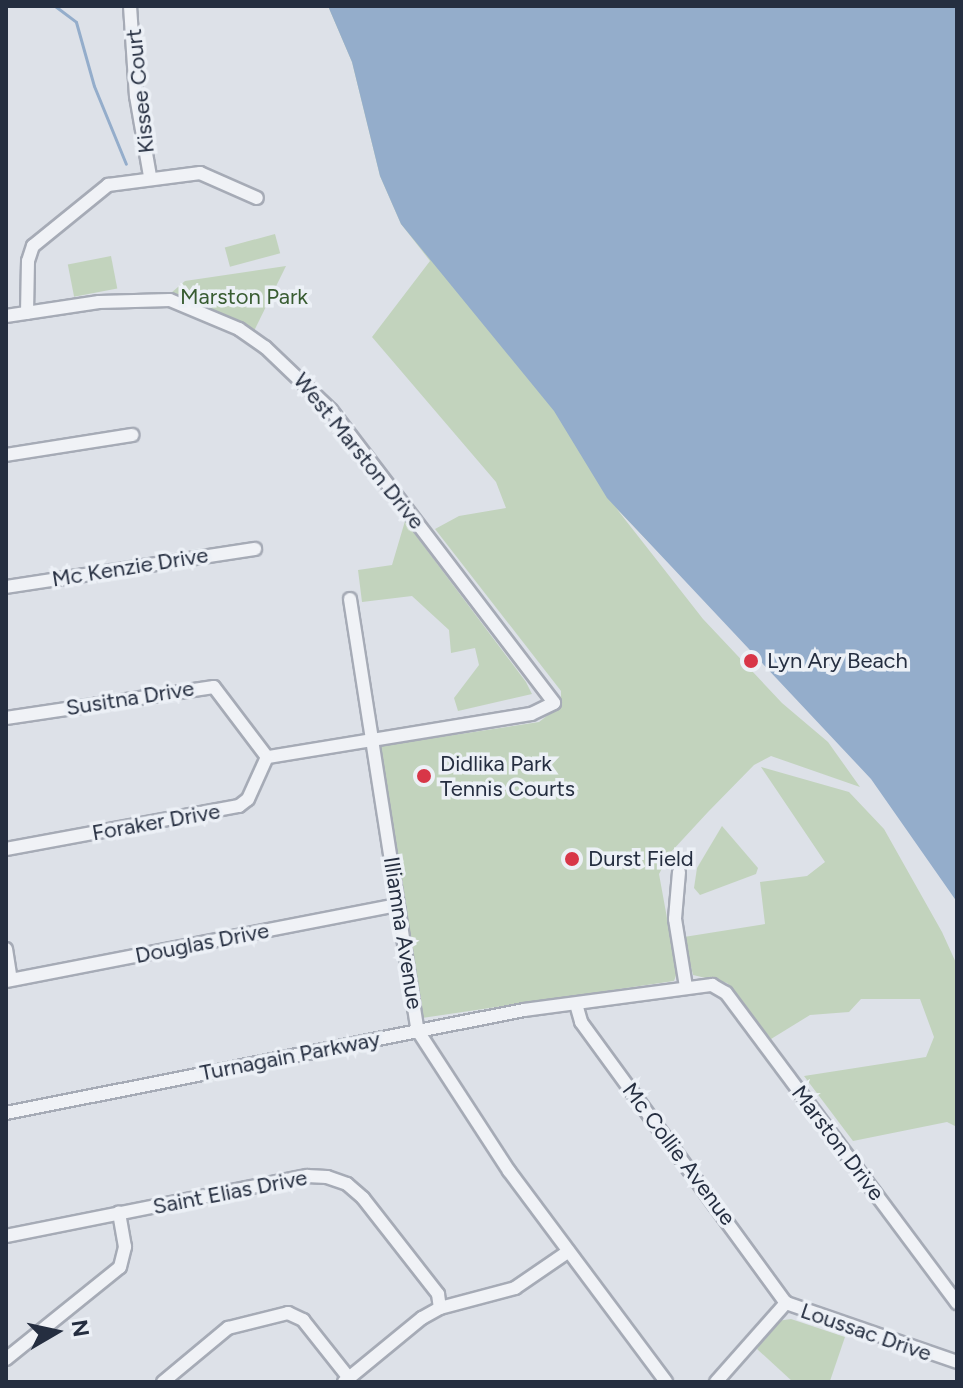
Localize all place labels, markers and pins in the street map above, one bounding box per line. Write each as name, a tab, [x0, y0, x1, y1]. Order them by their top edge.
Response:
place label: Lyn Ary Beach	[767, 648, 908, 674]
marker: Lyn Ary Beach	[742, 652, 760, 670]
place label: Didlika Park Tennis Courts	[440, 750, 575, 802]
marker: Didlika Park Tennis Courts	[415, 767, 433, 785]
place label: Durst Field	[588, 846, 694, 872]
marker: Durst Field	[563, 850, 581, 868]

